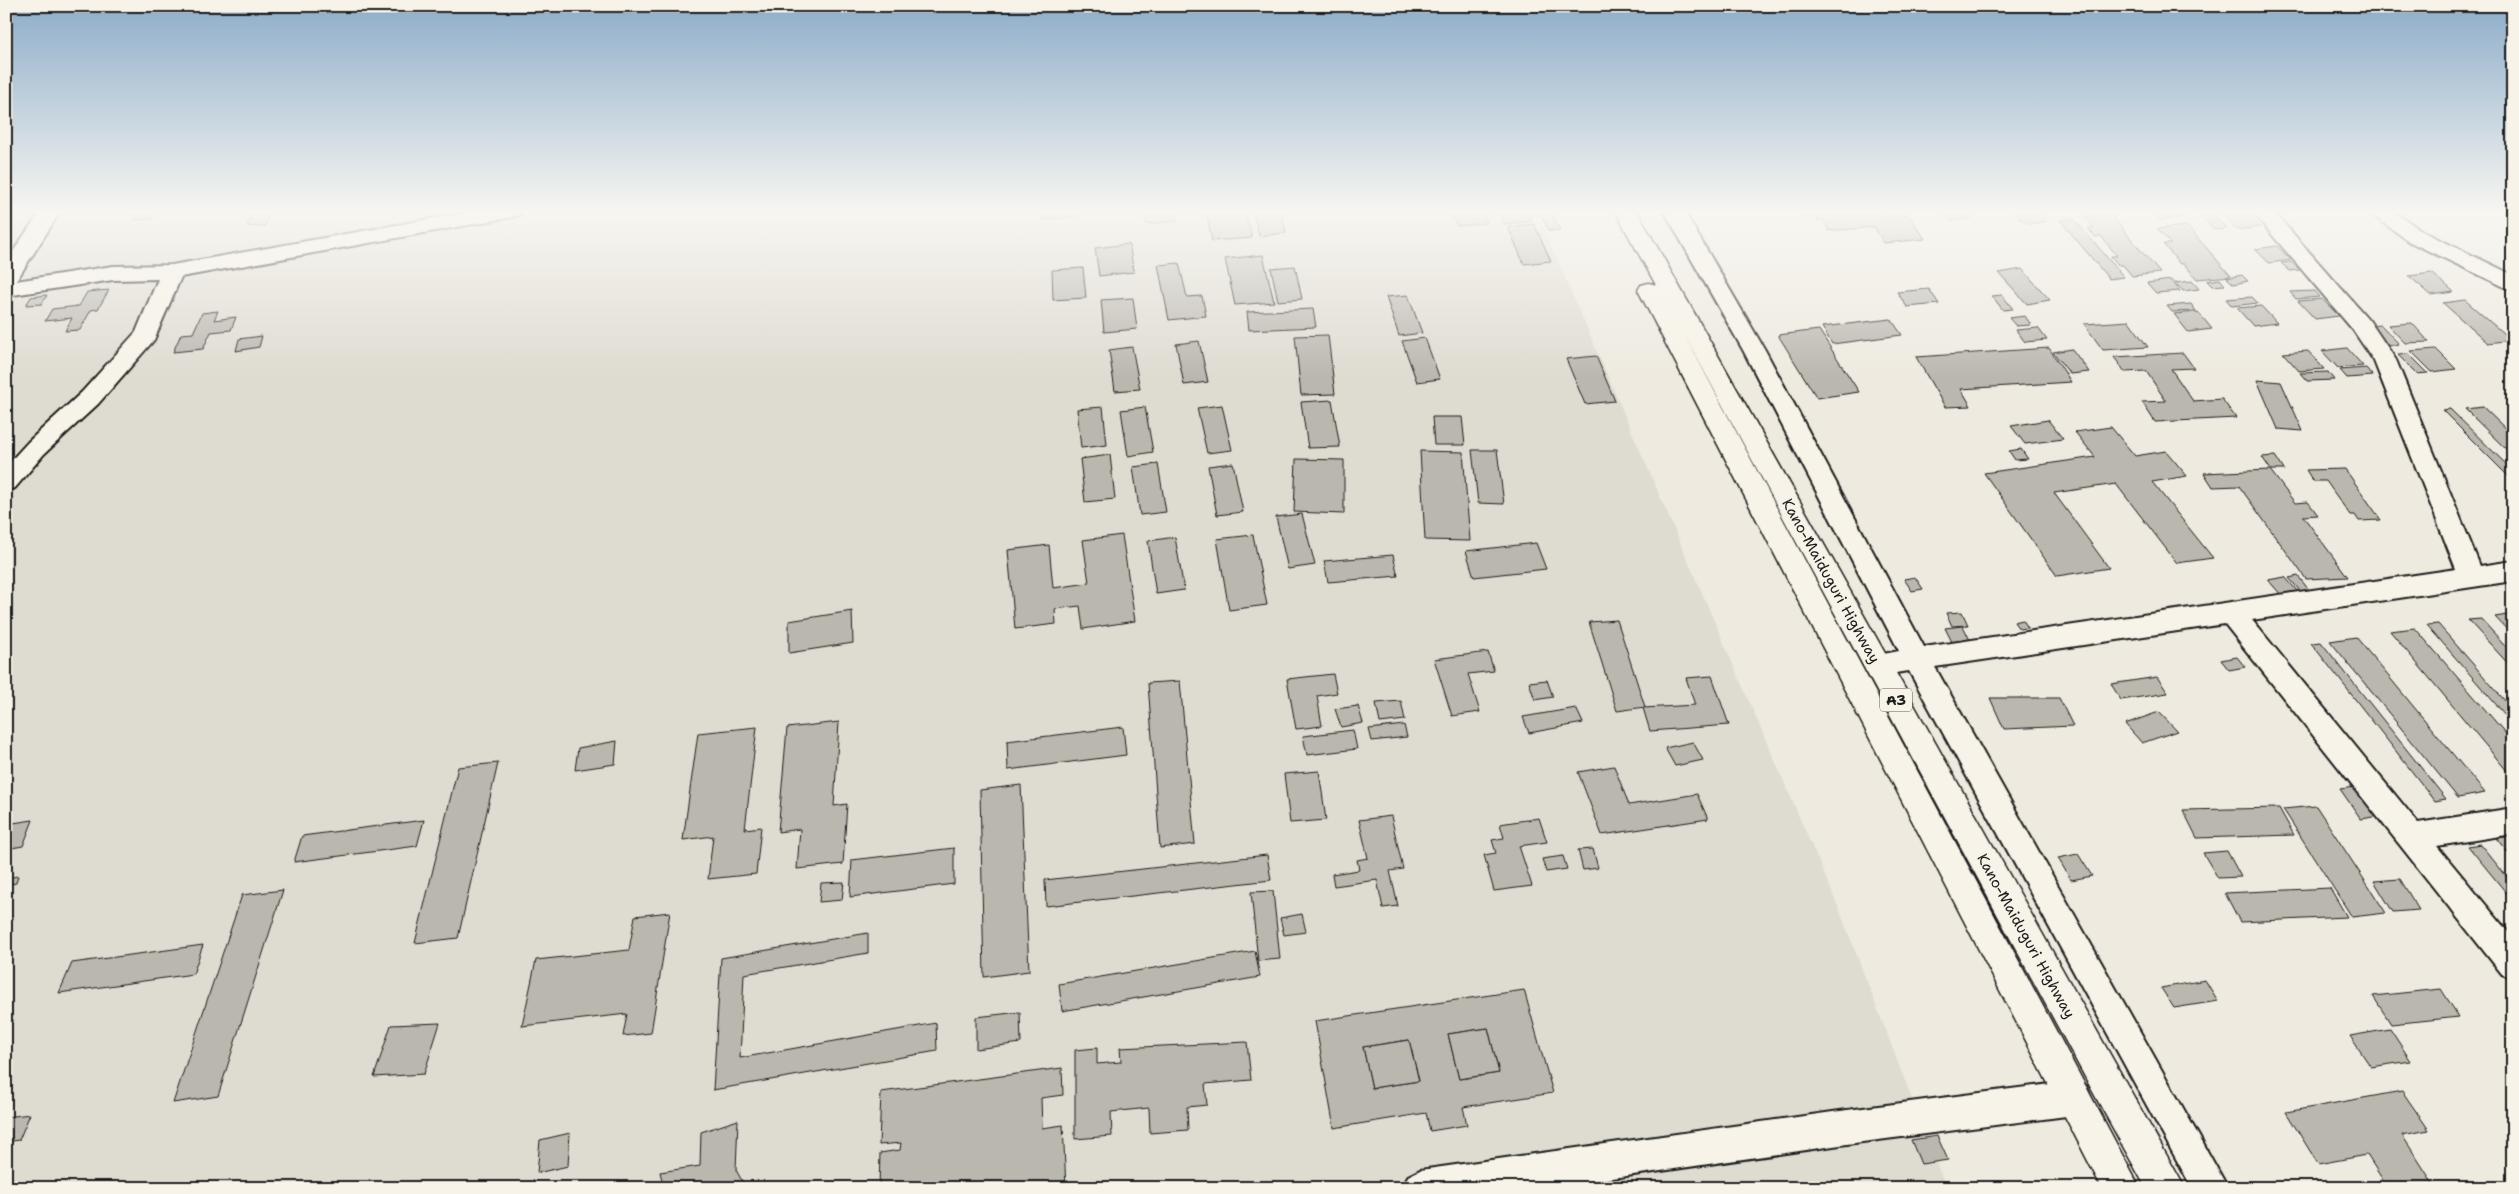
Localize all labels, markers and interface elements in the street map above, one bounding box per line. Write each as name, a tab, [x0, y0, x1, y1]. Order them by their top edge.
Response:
street label: Kano-Maiduguri Highway	[1777, 495, 1885, 667]
road number: A3	[1880, 688, 1912, 712]
street label: Kano-Maiduguri Highway	[1972, 850, 2080, 1022]

